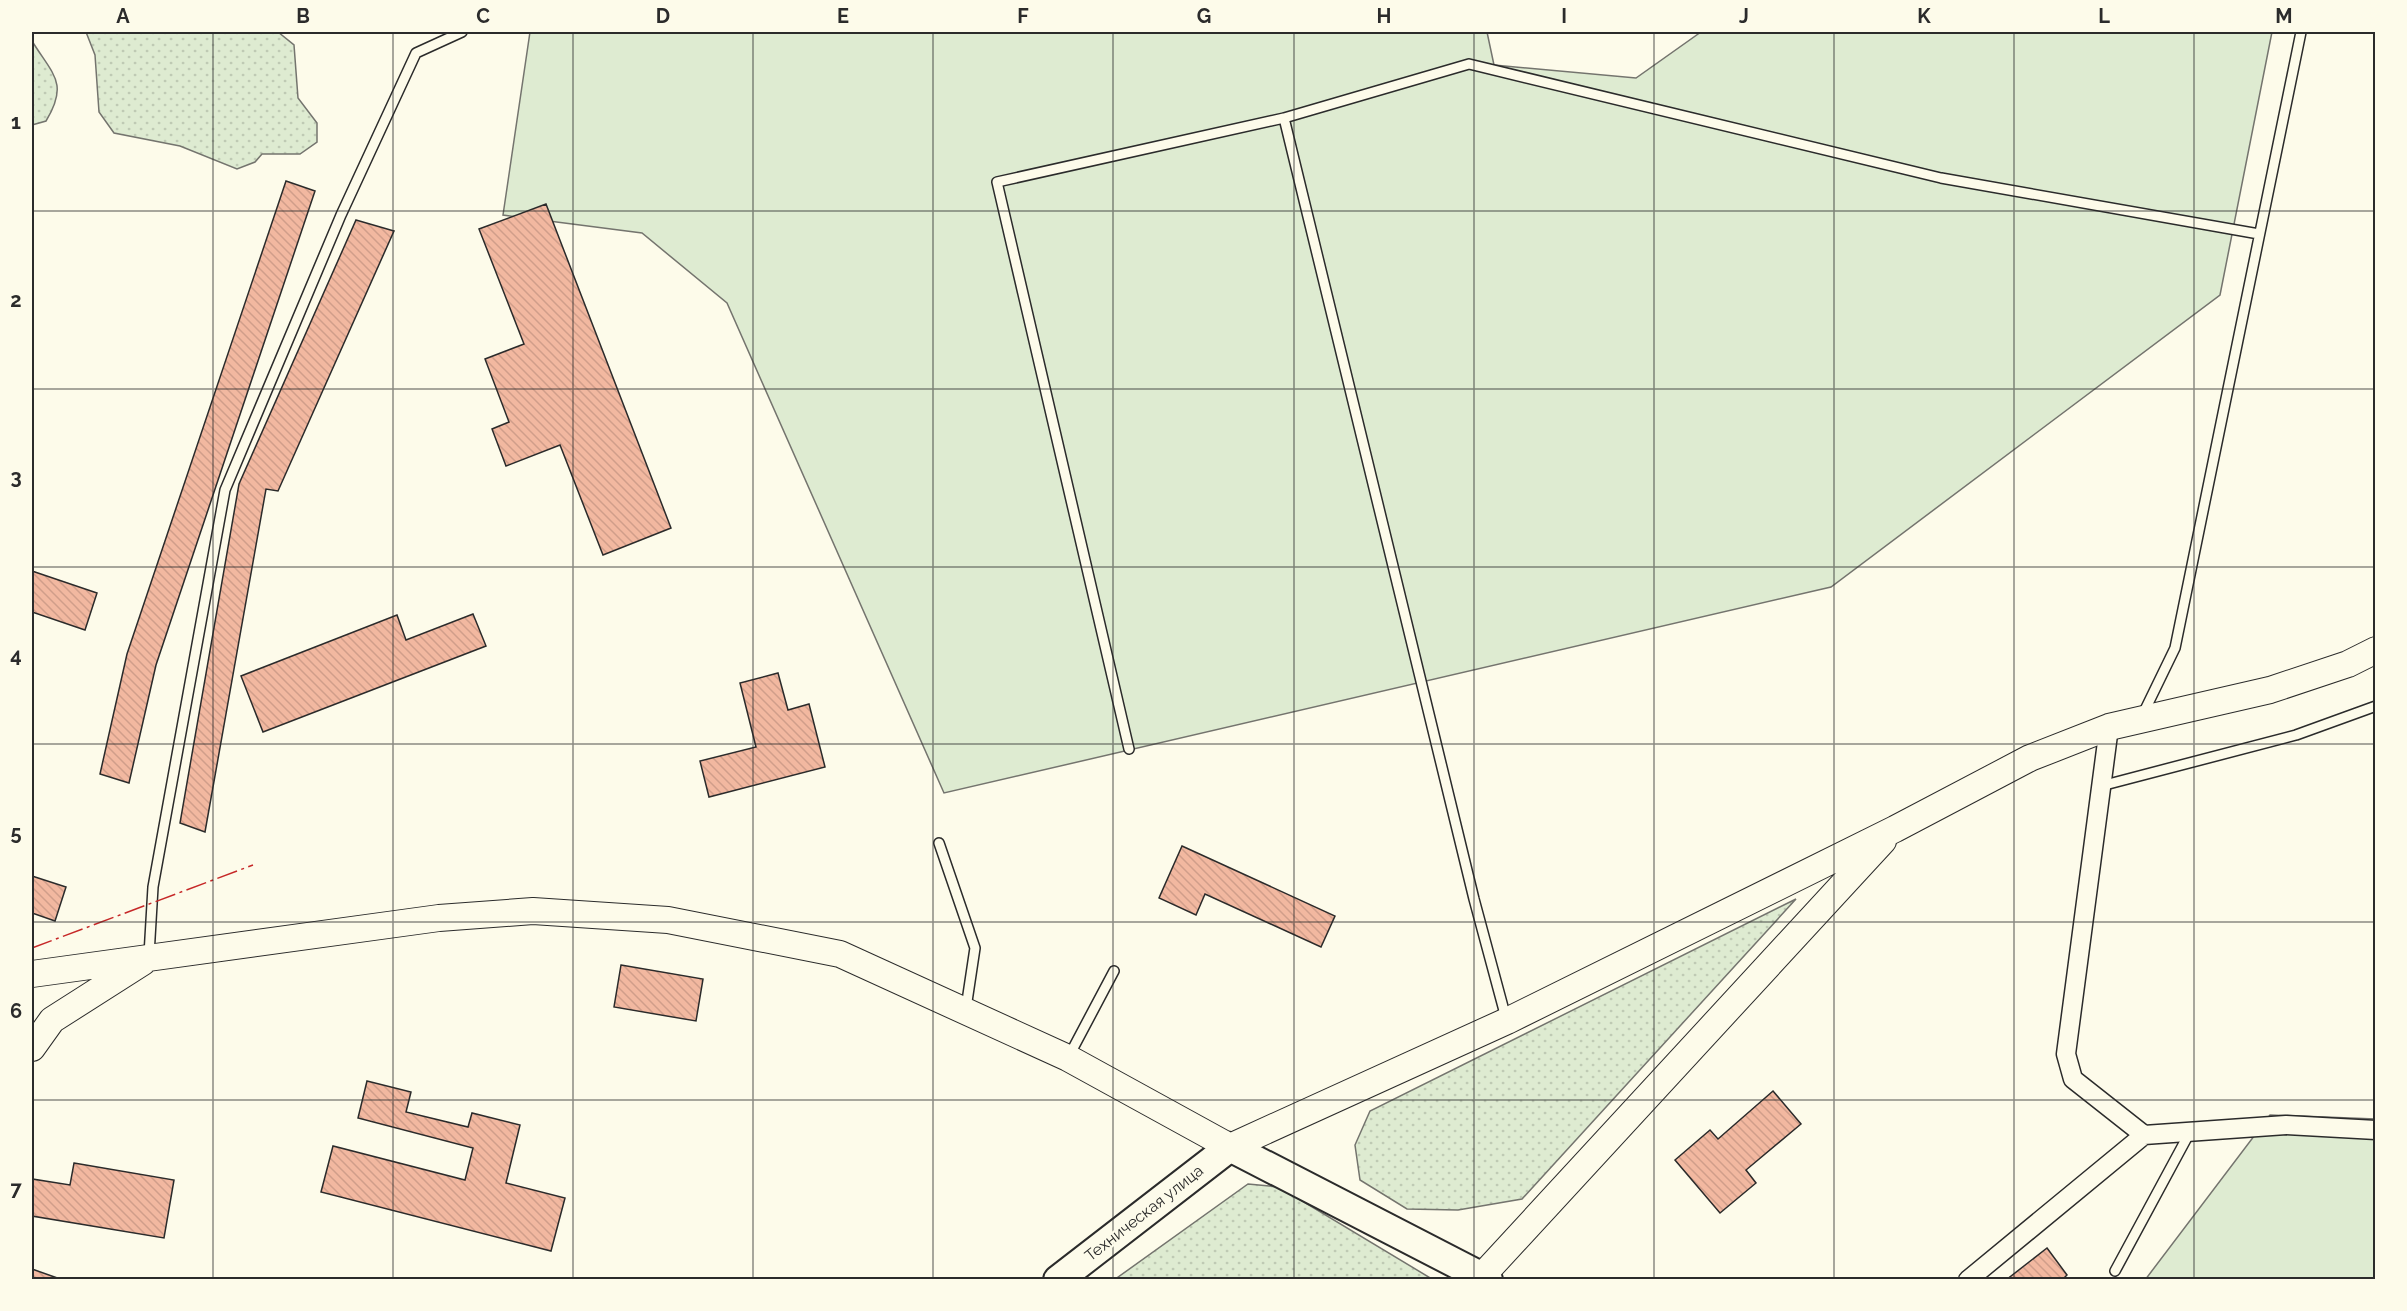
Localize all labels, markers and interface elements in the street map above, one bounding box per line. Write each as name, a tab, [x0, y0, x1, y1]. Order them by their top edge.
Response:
text: A	[116, 4, 130, 28]
text: B	[296, 4, 310, 28]
text: C	[476, 4, 490, 28]
text: D	[656, 4, 670, 28]
text: E	[837, 4, 849, 28]
text: F	[1017, 4, 1029, 28]
text: G	[1197, 4, 1211, 28]
text: H	[1377, 4, 1391, 28]
text: I	[1561, 4, 1567, 28]
text: J	[1739, 4, 1749, 28]
text: K	[1917, 4, 1931, 28]
text: L	[2098, 4, 2110, 28]
text: M	[2275, 4, 2293, 28]
text: 1	[11, 110, 21, 134]
text: 2	[10, 288, 22, 312]
text: 3	[10, 465, 22, 489]
text: 4	[10, 643, 22, 667]
text: 5	[10, 821, 22, 845]
text: 6	[10, 999, 22, 1023]
street label: Техническая улица	[1081, 1161, 1207, 1265]
text: 7	[10, 1177, 22, 1201]

